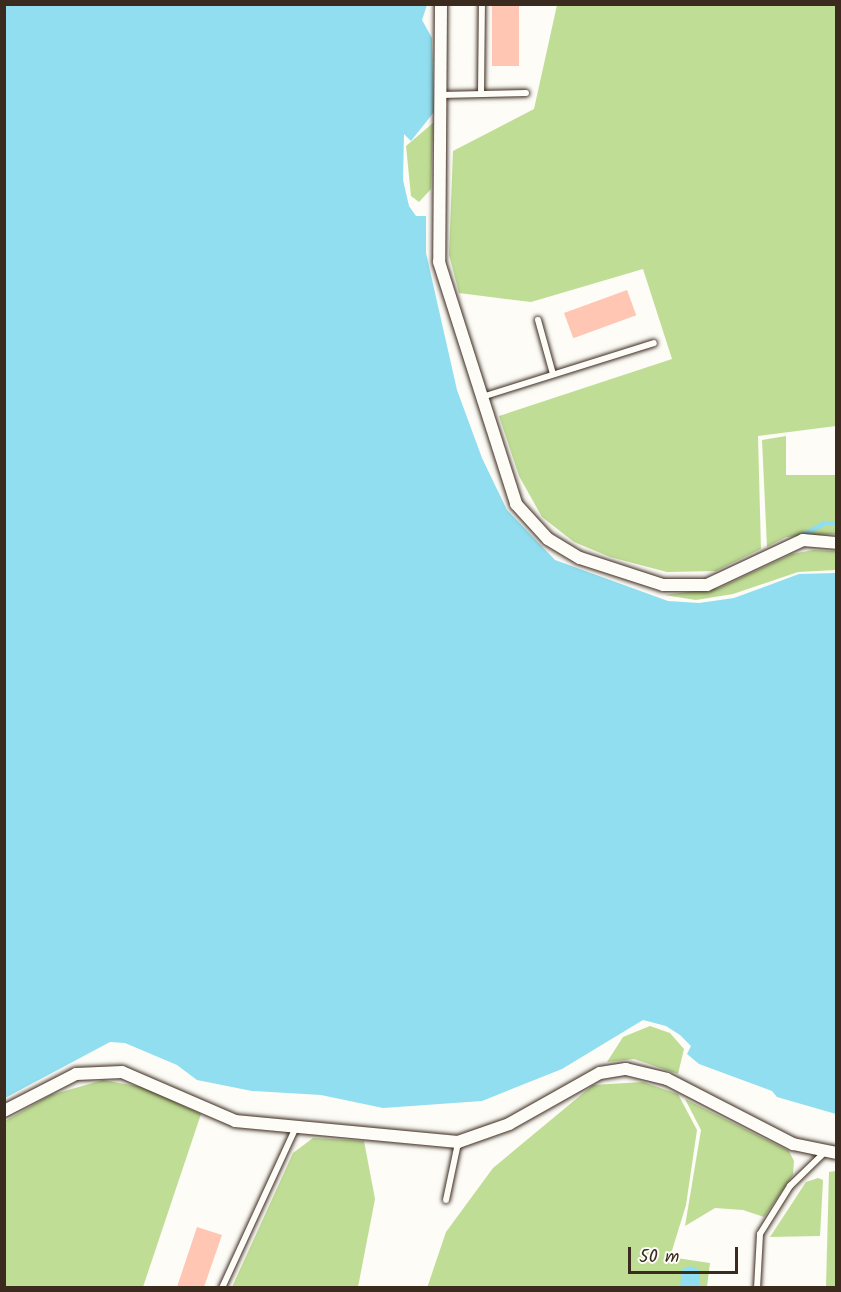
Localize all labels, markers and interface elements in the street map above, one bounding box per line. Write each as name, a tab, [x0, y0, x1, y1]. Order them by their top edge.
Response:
scale bar	[631, 1235, 740, 1273]
text: 50 m	[639, 1243, 679, 1272]

